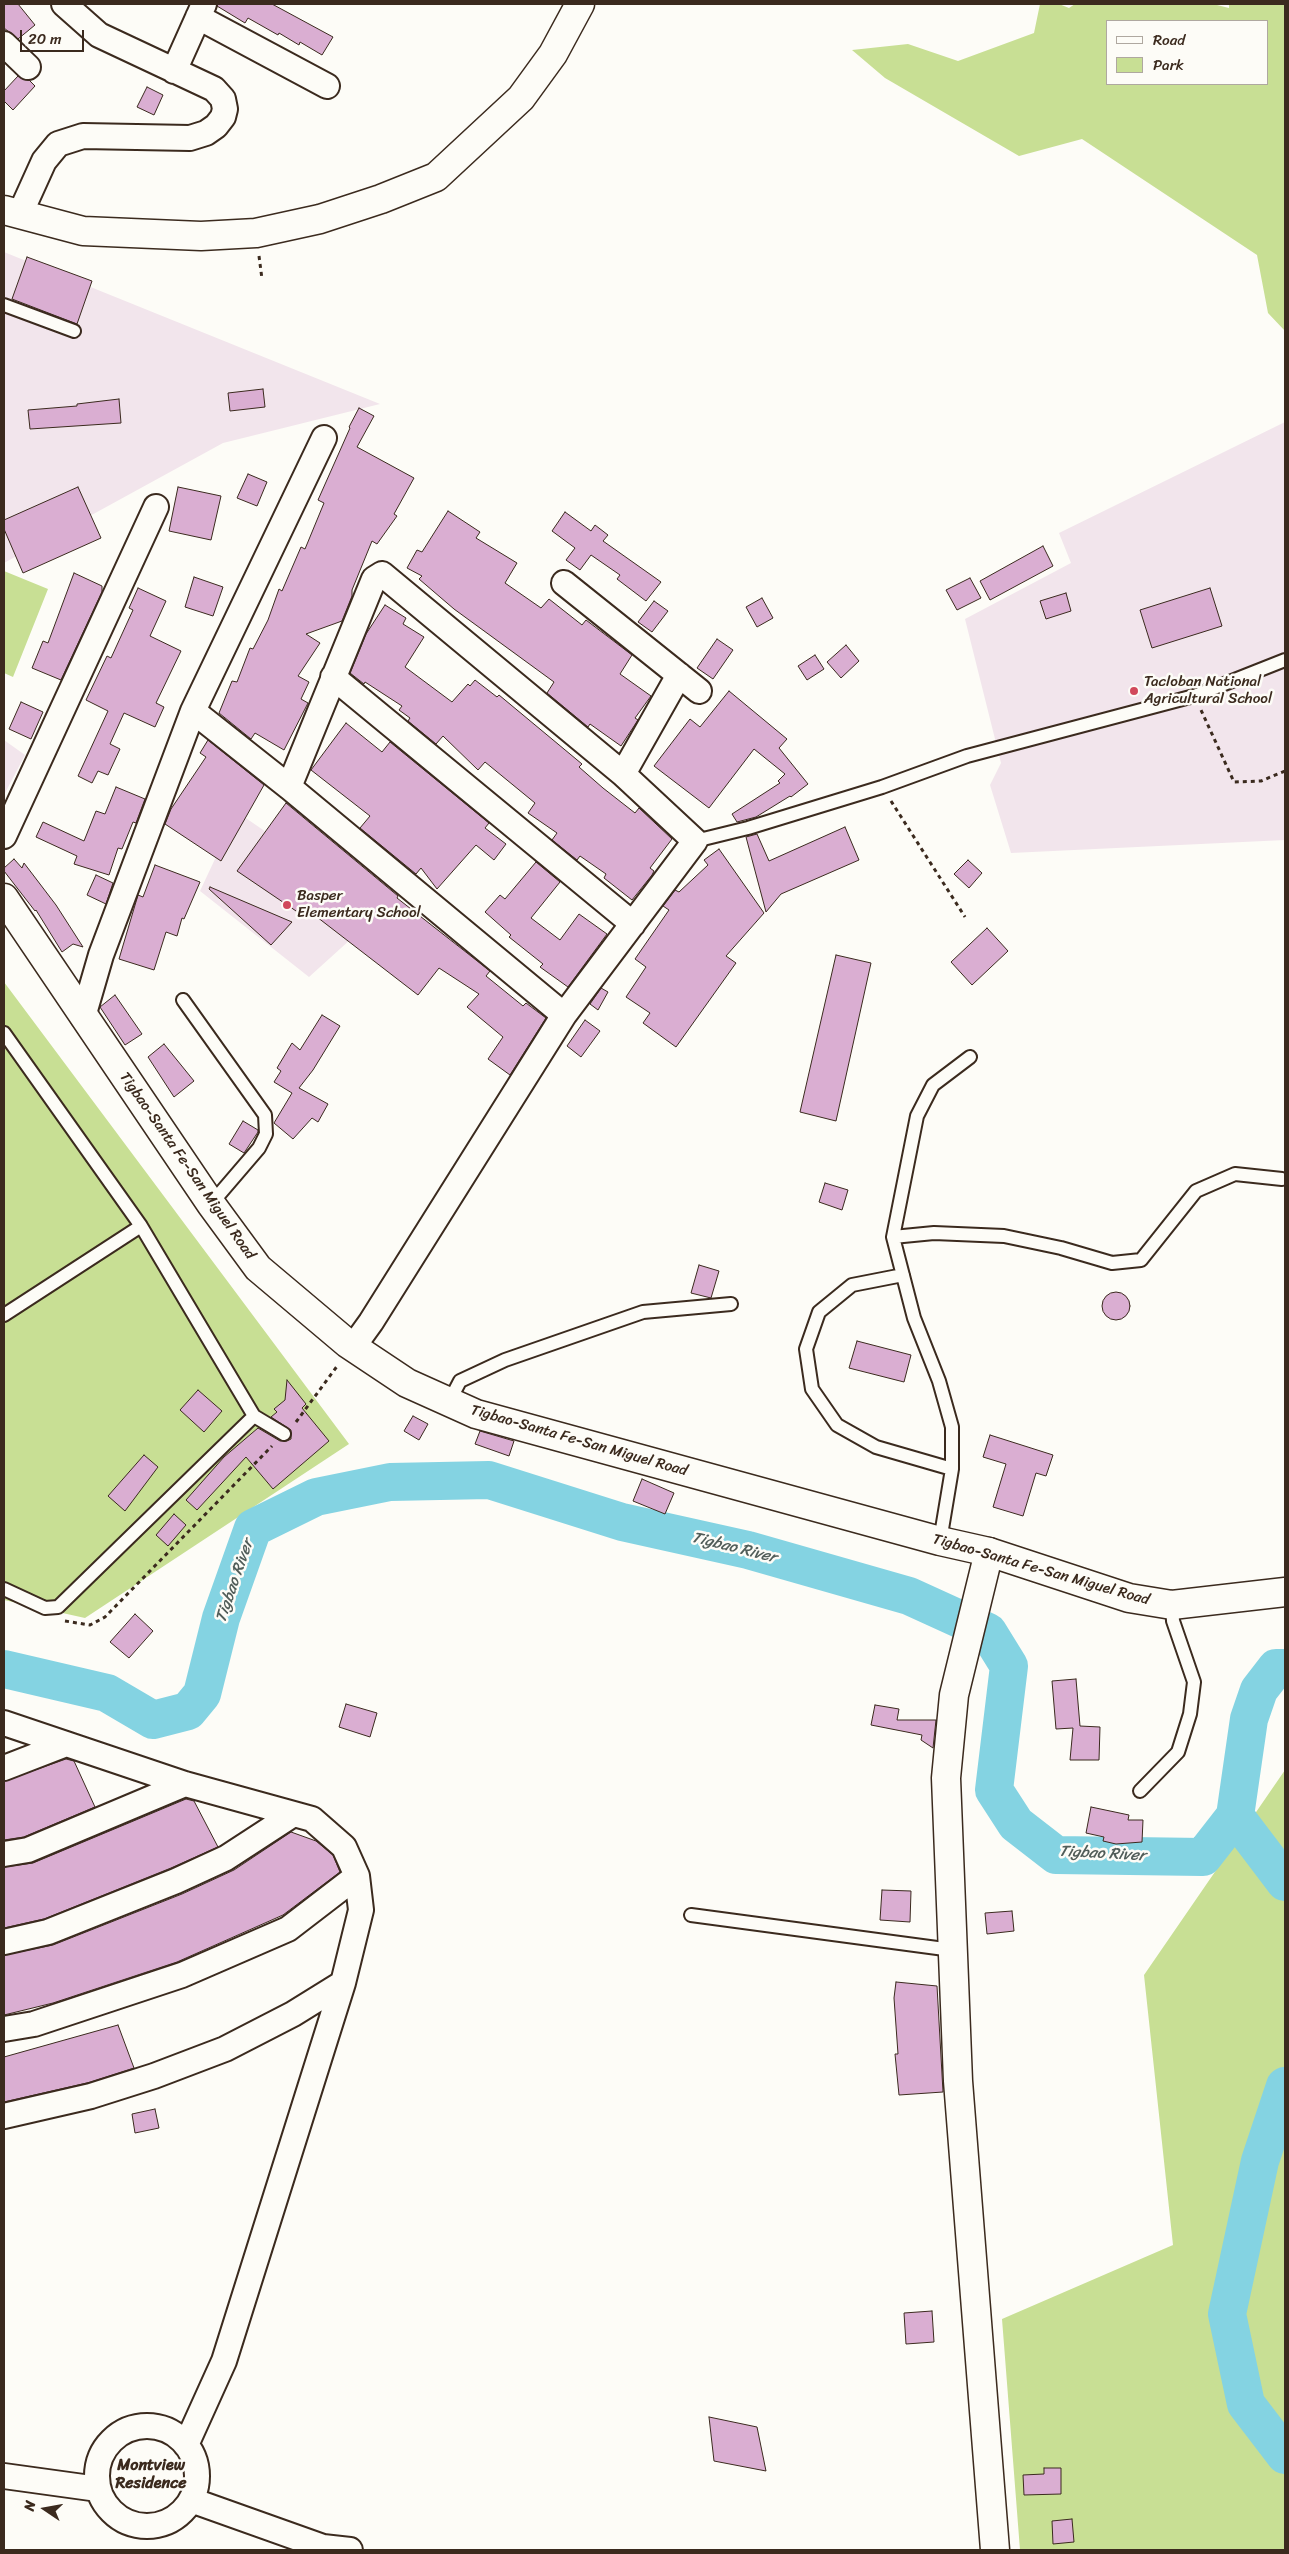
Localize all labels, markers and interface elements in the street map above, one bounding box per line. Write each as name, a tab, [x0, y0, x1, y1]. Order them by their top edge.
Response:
scale bar	[22, 20, 86, 52]
legend	[1106, 20, 1269, 85]
text: 20 m	[28, 26, 62, 52]
text: Road	[1153, 27, 1185, 53]
text: Park	[1153, 52, 1184, 78]
place label: Tacloban National Agricultural School	[1144, 673, 1272, 708]
marker: Tacloban National Agricultural School	[1128, 685, 1140, 697]
place label: Basper Elementary School	[297, 887, 421, 922]
marker: Basper Elementary School	[281, 899, 293, 911]
street label: Tigbao-Santa Fe-San Miguel Road	[115, 1069, 259, 1263]
street label: Tigbao-Santa Fe-San Miguel Road	[469, 1401, 689, 1481]
water label: Tigbao River	[690, 1528, 778, 1568]
street label: Tigbao-Santa Fe-San Miguel Road	[931, 1530, 1151, 1610]
water label: Tigbao River	[212, 1537, 258, 1625]
water label: Tigbao River	[1058, 1842, 1146, 1866]
district label: Montview Residence	[116, 2456, 186, 2494]
north arrow	[20, 2484, 70, 2534]
text: N	[17, 2498, 43, 2513]

